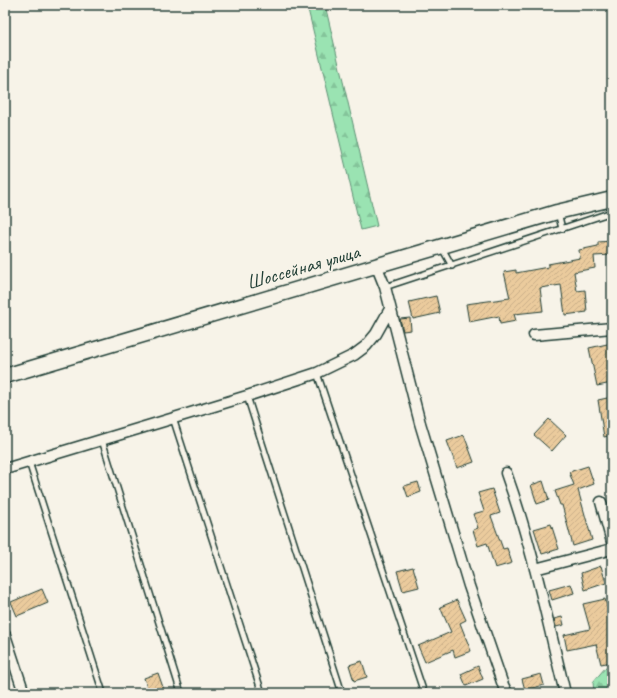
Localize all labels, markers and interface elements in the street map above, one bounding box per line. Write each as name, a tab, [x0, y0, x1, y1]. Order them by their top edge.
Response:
street label: Шоссейная улица	[244, 238, 364, 295]

